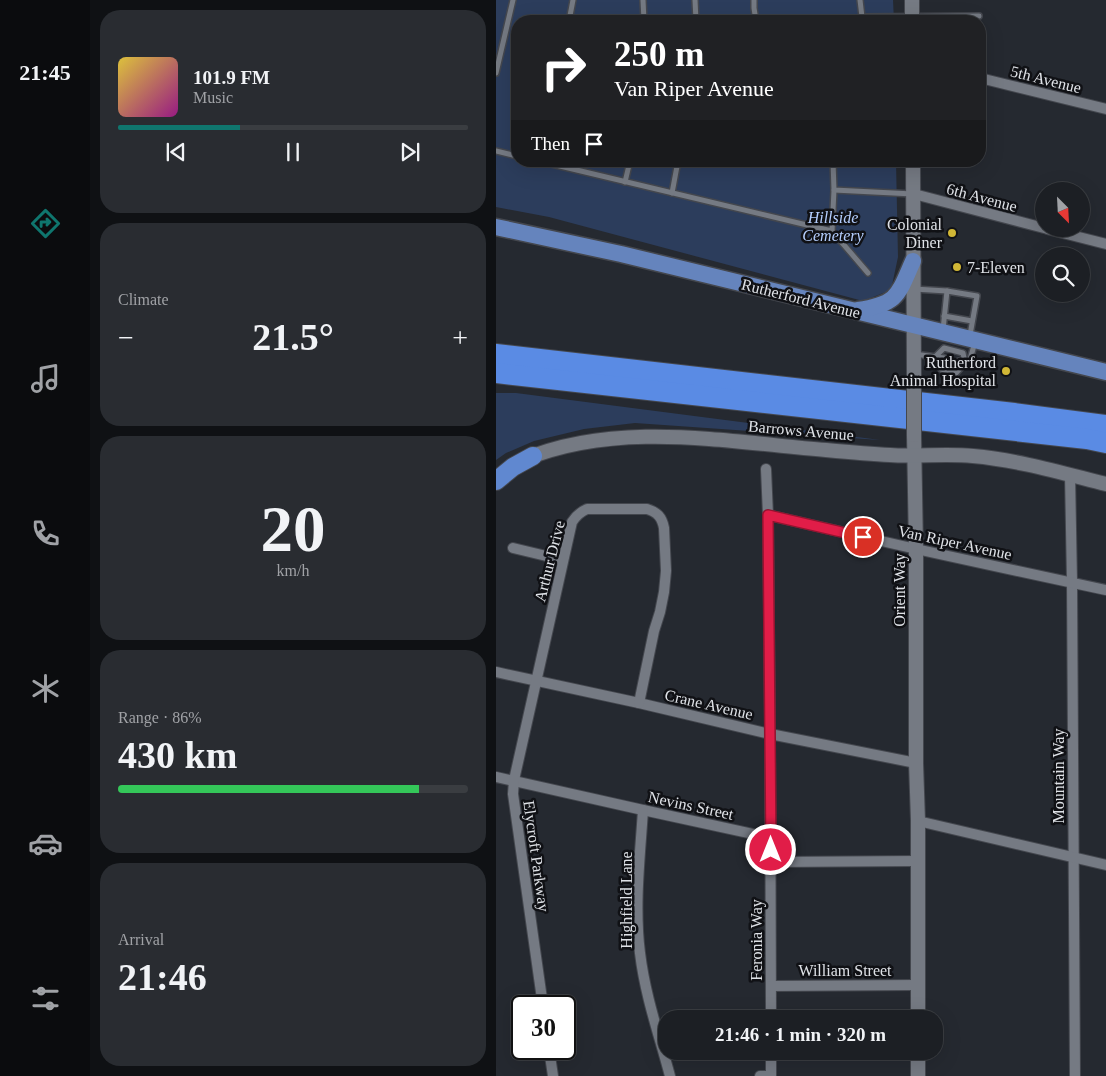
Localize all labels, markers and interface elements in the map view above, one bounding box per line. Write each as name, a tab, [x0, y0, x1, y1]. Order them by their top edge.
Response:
icon: right	[531, 35, 596, 100]
text: 250 m	[614, 35, 704, 74]
text: 21:45	[19, 60, 71, 85]
street label: 5th Avenue	[1009, 63, 1083, 96]
text: 101.9 FM	[193, 67, 270, 88]
text: Van Riper Avenue	[614, 76, 774, 101]
text: Music	[193, 89, 233, 106]
icon: arrive	[580, 130, 608, 158]
text: Then	[531, 133, 570, 154]
icon: previous	[162, 138, 190, 166]
icon: pause	[279, 138, 307, 166]
icon: next	[396, 138, 424, 166]
street label: 6th Avenue	[945, 180, 1019, 215]
north arrow	[1035, 182, 1090, 238]
map controls	[1035, 182, 1090, 302]
icon: directions	[28, 206, 63, 241]
park label: Hillside Cemetery	[802, 209, 865, 245]
place label: Colonial Diner	[887, 216, 943, 251]
marker: Colonial Diner	[946, 227, 958, 239]
button: search	[1035, 247, 1090, 302]
place label: 7-Eleven	[967, 259, 1025, 276]
marker: 7-Eleven	[951, 261, 963, 273]
street label: Rutherford Avenue	[740, 275, 862, 321]
text: Climate	[118, 291, 169, 308]
text: 21.5°	[252, 316, 334, 358]
text: −	[118, 322, 134, 353]
text: +	[452, 322, 468, 353]
place label: Rutherford Animal Hospital	[890, 354, 997, 390]
icon: music	[28, 361, 63, 396]
marker: Rutherford Animal Hospital	[1000, 365, 1012, 377]
street label: Barrows Avenue	[747, 417, 854, 444]
text: 20	[261, 493, 326, 565]
icon: phone	[28, 516, 63, 551]
pin	[842, 516, 884, 558]
street label: Arthur Drive	[531, 519, 568, 603]
street label: Van Riper Avenue	[896, 522, 1013, 564]
icon: arrive	[849, 523, 877, 551]
street label: Orient Way	[891, 553, 909, 627]
text: km/h	[277, 562, 309, 579]
icon: climate	[28, 671, 63, 706]
street label: Crane Avenue	[663, 686, 755, 723]
text: Range · 86%	[118, 709, 202, 726]
street label: Mountain Way	[1050, 729, 1068, 823]
text: 430 km	[118, 734, 237, 776]
street label: Nevins Street	[647, 788, 736, 823]
street label: Elycroft Parkway	[519, 799, 553, 913]
position arrow	[744, 823, 796, 875]
icon: car	[28, 826, 63, 861]
street label: Highfield Lane	[618, 851, 636, 949]
street label: Feronia Way	[748, 899, 766, 981]
text: Arrival	[118, 931, 164, 948]
text: 21:46	[118, 956, 207, 998]
street label: William Street	[798, 962, 892, 979]
icon: filters	[28, 981, 63, 1016]
speed limit sign: 30	[511, 995, 576, 1060]
text: 21:46 · 1 min · 320 m	[715, 1024, 886, 1045]

